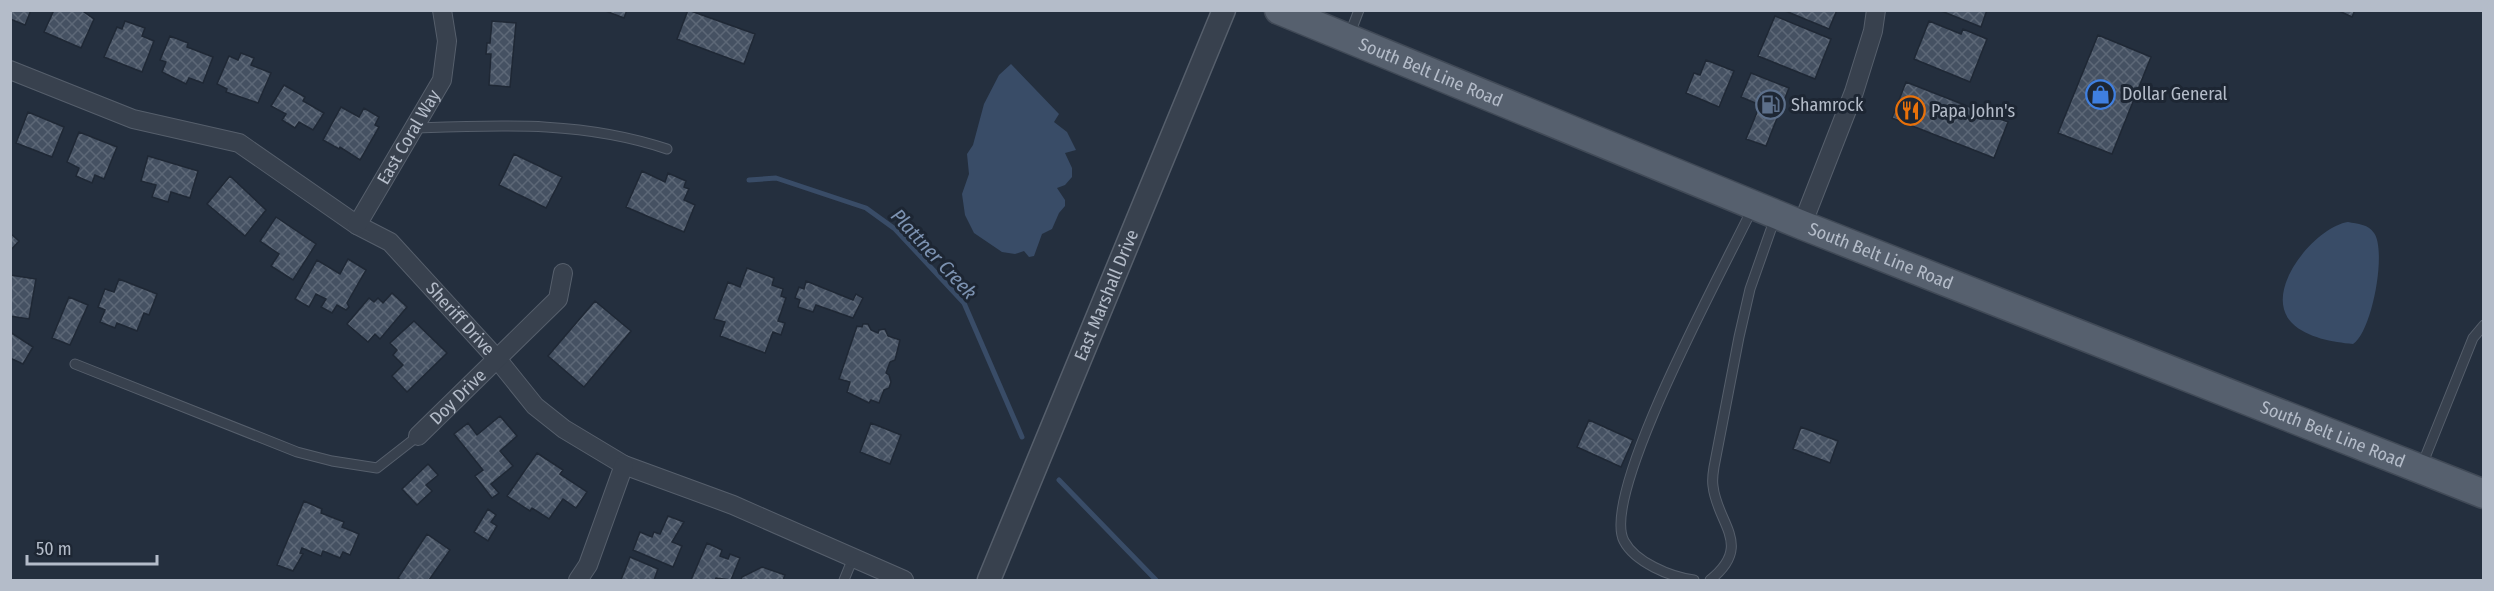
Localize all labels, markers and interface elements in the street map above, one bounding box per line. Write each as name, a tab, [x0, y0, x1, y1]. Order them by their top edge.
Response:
street label: South Belt Line Road	[1355, 33, 1506, 112]
shop icon: Dollar General	[2085, 78, 2117, 110]
place label: Dollar General	[2122, 83, 2228, 105]
street label: East Coral Way	[372, 86, 445, 188]
fuel station icon: Shamrock	[1754, 89, 1786, 121]
place label: Shamrock	[1791, 94, 1864, 116]
restaurant icon: Papa John's	[1894, 95, 1926, 127]
place label: Papa John's	[1931, 100, 2015, 122]
water label: Plattner Creek	[886, 204, 982, 304]
street label: South Belt Line Road	[1805, 218, 1956, 294]
street label: East Marshall Drive	[1070, 226, 1143, 364]
street label: Sheriff Drive	[421, 278, 499, 360]
street label: Doy Drive	[425, 364, 491, 429]
street label: South Belt Line Road	[2257, 396, 2408, 473]
scale bar	[27, 528, 158, 566]
text: 50 m	[36, 538, 72, 560]

